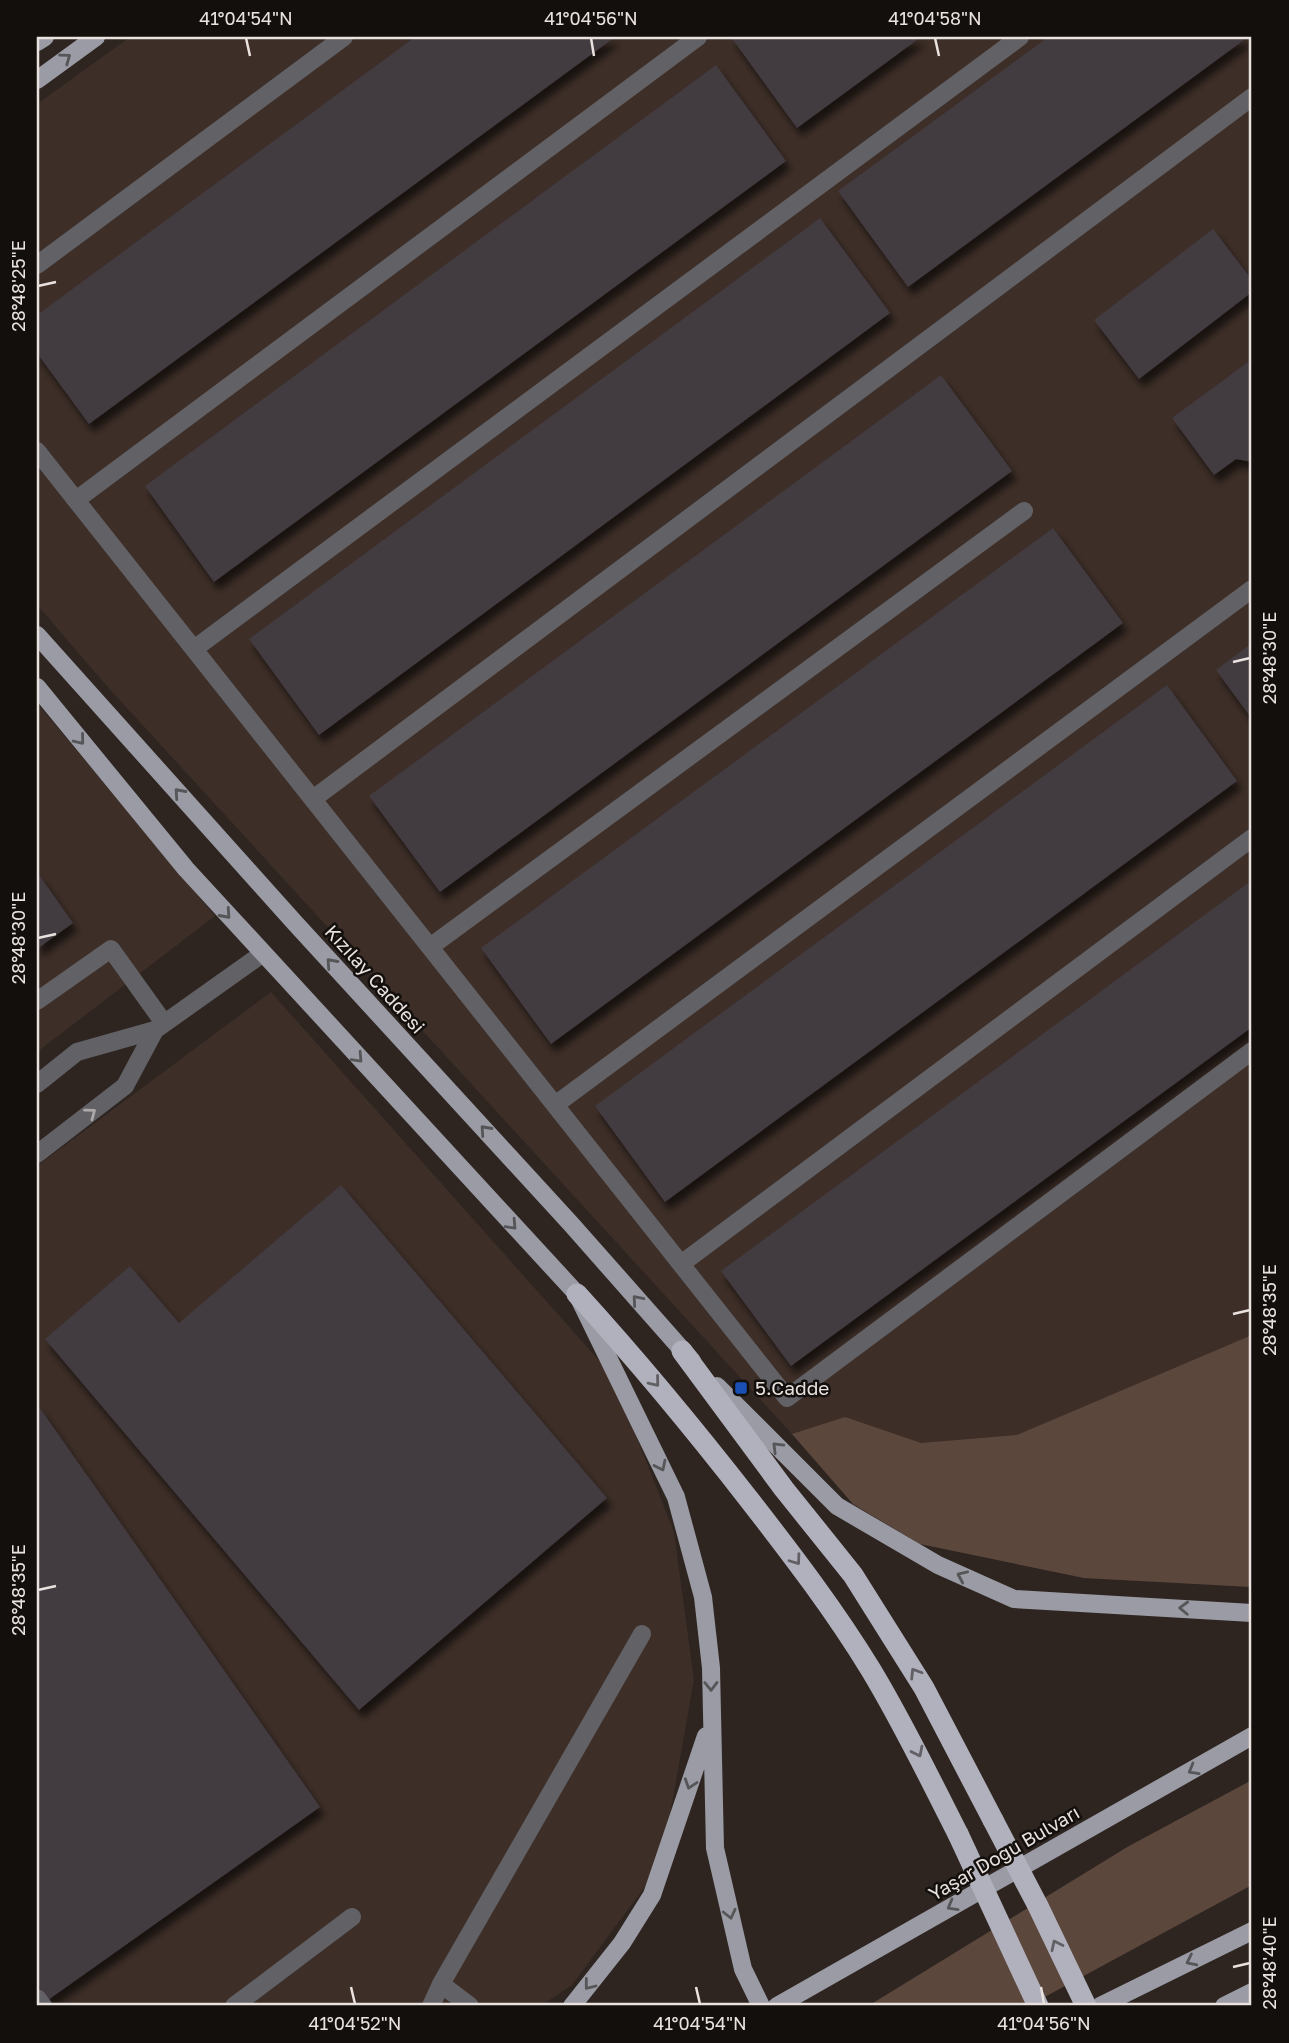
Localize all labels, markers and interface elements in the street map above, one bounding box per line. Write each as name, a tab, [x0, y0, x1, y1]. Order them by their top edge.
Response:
text: 41°04'54"N	[199, 7, 293, 29]
text: 41°04'56"N	[544, 7, 638, 29]
text: 41°04'58"N	[888, 7, 982, 29]
one-way arrow	[58, 54, 71, 66]
text: 28°48'25"E	[7, 240, 29, 332]
text: 28°48'30"E	[1258, 612, 1280, 704]
one-way arrow	[72, 731, 84, 744]
one-way arrow	[175, 789, 187, 802]
text: 28°48'30"E	[7, 892, 29, 984]
one-way arrow	[218, 906, 230, 919]
street label: Kızılay Caddesi	[321, 920, 430, 1038]
one-way arrow	[327, 958, 339, 971]
one-way arrow	[350, 1050, 362, 1063]
one-way arrow	[83, 1108, 96, 1121]
one-way arrow	[481, 1125, 493, 1138]
one-way arrow	[504, 1217, 517, 1230]
text: 28°48'35"E	[1258, 1264, 1280, 1356]
one-way arrow	[633, 1295, 645, 1308]
one-way arrow	[646, 1375, 659, 1387]
place label: 5.Cadde	[755, 1376, 829, 1399]
marker: 5.Cadde	[733, 1380, 749, 1396]
one-way arrow	[773, 1442, 786, 1455]
one-way arrow	[652, 1459, 666, 1471]
text: 28°48'35"E	[7, 1544, 29, 1636]
one-way arrow	[788, 1552, 800, 1565]
one-way arrow	[957, 1570, 969, 1584]
one-way arrow	[1178, 1601, 1189, 1616]
one-way arrow	[910, 1668, 923, 1681]
one-way arrow	[703, 1681, 719, 1692]
one-way arrow	[909, 1745, 923, 1757]
one-way arrow	[1187, 1762, 1200, 1775]
one-way arrow	[684, 1777, 698, 1790]
street label: Yaşar Doğu Bulvarı	[924, 1800, 1083, 1905]
one-way arrow	[947, 1898, 960, 1911]
one-way arrow	[721, 1908, 736, 1920]
text: 28°48'40"E	[1258, 1917, 1280, 2009]
one-way arrow	[1051, 1940, 1065, 1952]
one-way arrow	[1186, 1953, 1198, 1967]
one-way arrow	[584, 1978, 597, 1990]
text: 41°04'52"N	[309, 2012, 401, 2034]
text: 41°04'54"N	[653, 2012, 747, 2034]
text: 41°04'56"N	[997, 2012, 1091, 2034]

